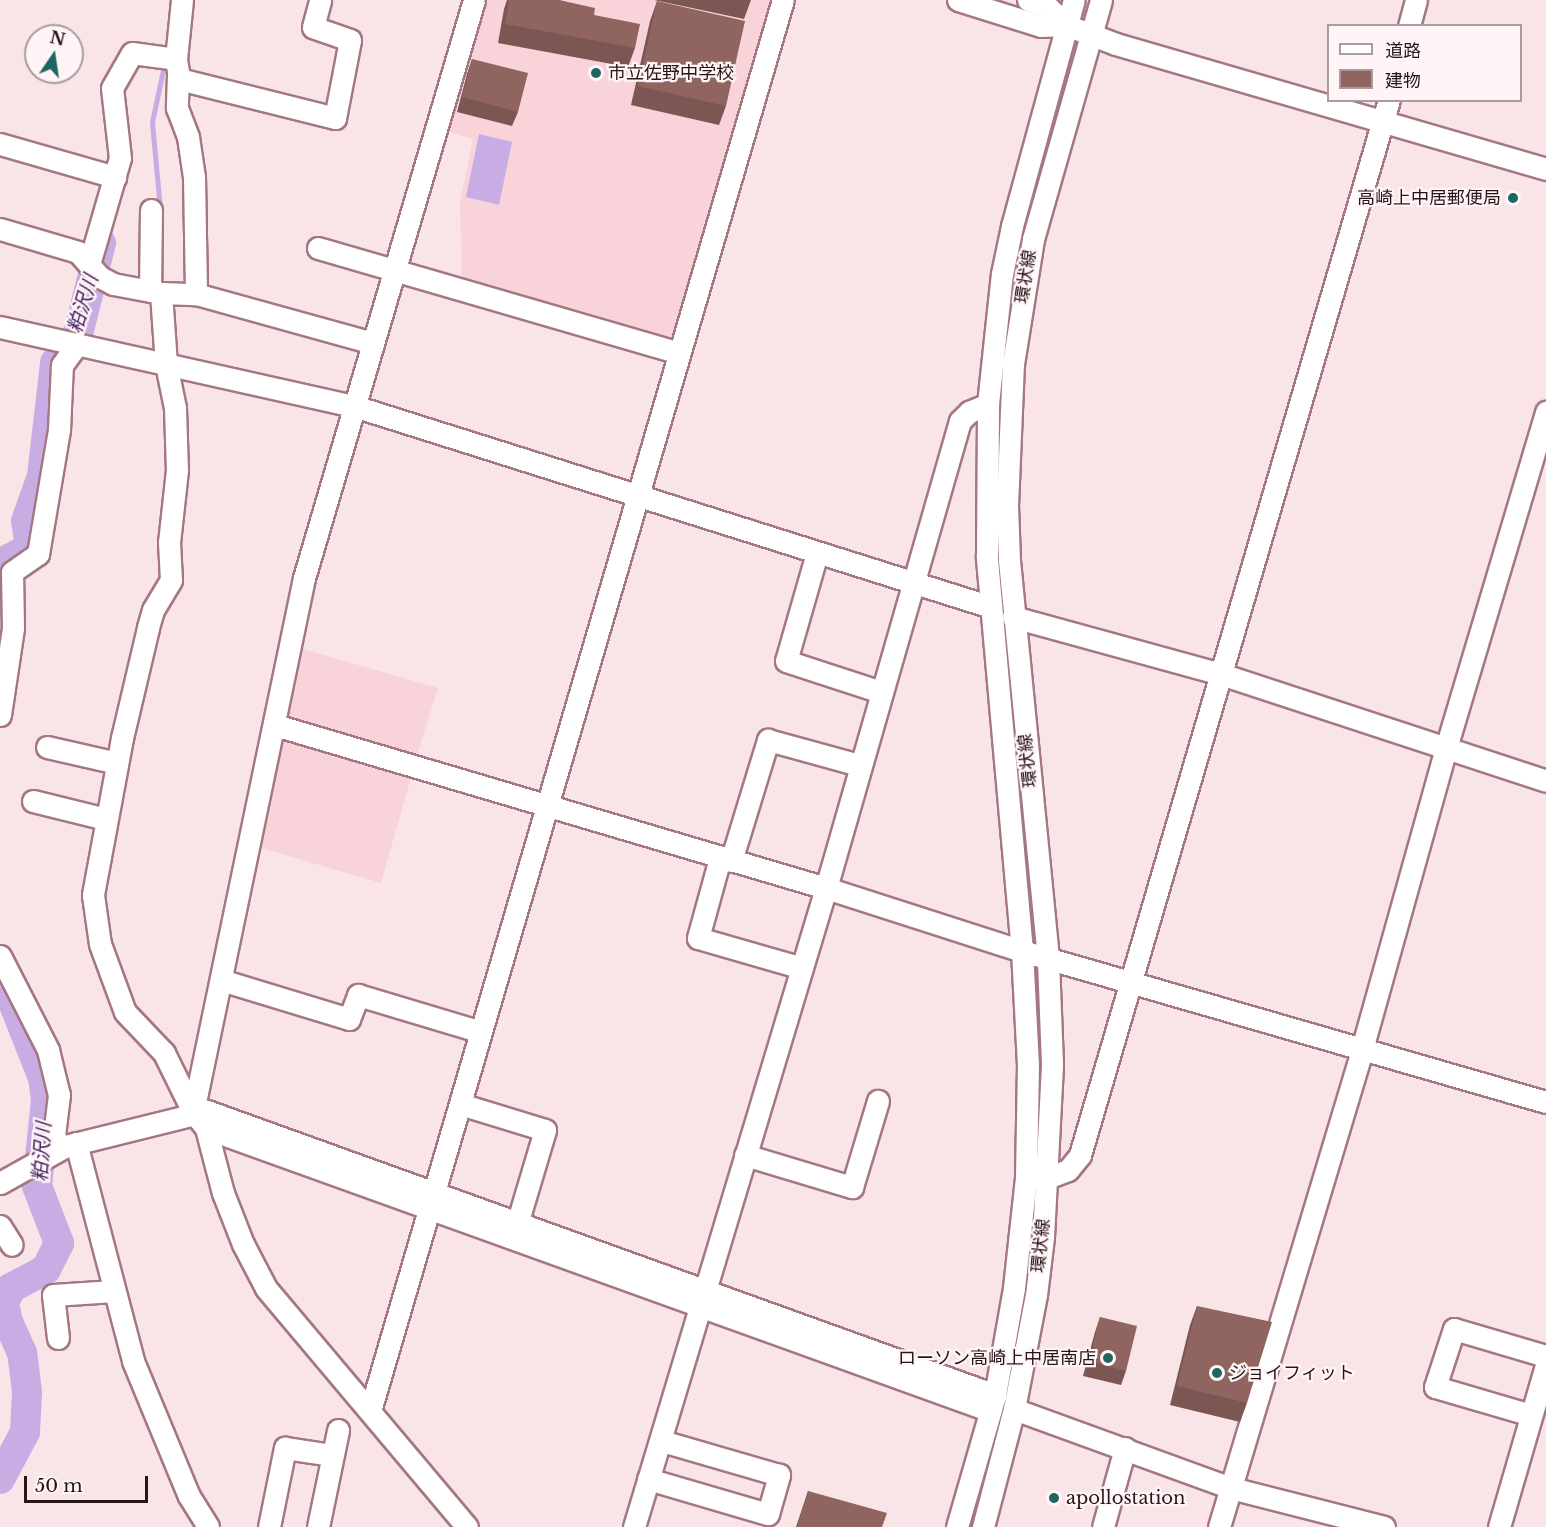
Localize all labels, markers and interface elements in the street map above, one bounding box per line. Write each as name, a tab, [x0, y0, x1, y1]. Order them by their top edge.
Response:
north arrow	[24, 24, 84, 84]
legend	[1327, 24, 1522, 102]
text: N	[48, 27, 67, 50]
text: 道路	[1385, 40, 1421, 62]
place label: 市立佐野中学校	[608, 62, 734, 84]
marker: 市立佐野中学校	[589, 66, 603, 80]
text: 建物	[1385, 70, 1421, 92]
place label: 高崎上中居郵便局	[1357, 187, 1501, 209]
marker: 高崎上中居郵便局	[1506, 191, 1520, 205]
street label: 環状線	[1011, 249, 1041, 305]
water label: 粕沢川	[63, 272, 103, 336]
street label: 環状線	[1014, 733, 1042, 789]
water label: 粕沢川	[28, 1121, 56, 1183]
street label: 環状線	[1027, 1218, 1055, 1274]
place label: ローソン高崎上中居南店	[898, 1347, 1096, 1369]
marker: ローソン高崎上中居南店	[1101, 1351, 1115, 1365]
place label: ジョイフィット	[1229, 1362, 1355, 1384]
marker: ジョイフィット	[1210, 1366, 1224, 1380]
scale bar	[27, 1464, 152, 1502]
text: 50 m	[35, 1475, 83, 1497]
place label: apollostation	[1066, 1487, 1186, 1509]
marker: apollostation	[1047, 1491, 1061, 1505]

